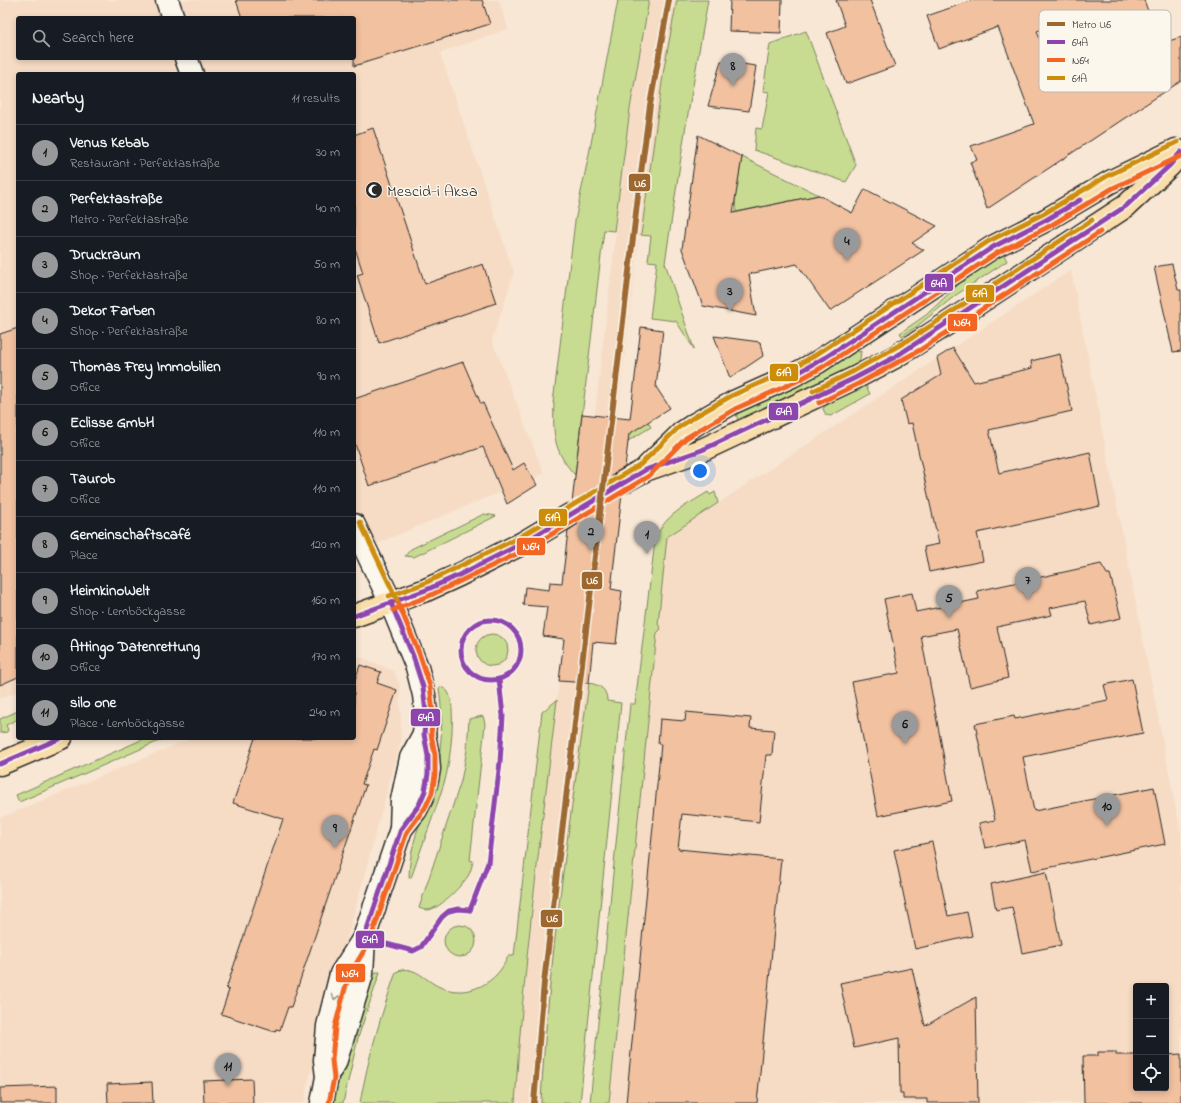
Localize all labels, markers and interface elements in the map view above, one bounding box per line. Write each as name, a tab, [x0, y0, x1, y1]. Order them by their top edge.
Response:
legend	[1039, 10, 1171, 92]
search box	[16, 16, 356, 60]
text: Metro U6	[1072, 17, 1111, 33]
icon: search	[30, 27, 52, 49]
text: Search here	[62, 27, 134, 49]
text: 64A	[1072, 35, 1088, 51]
pin: 8	[720, 53, 746, 86]
text: N64	[1072, 53, 1089, 69]
text: 61A	[1072, 71, 1087, 87]
text: Nearby	[32, 86, 84, 111]
text: 11 results	[291, 89, 340, 108]
text: Venus Kebab	[70, 132, 149, 154]
text: 1	[43, 143, 47, 162]
text: 30 m	[316, 143, 340, 162]
text: Restaurant · Perfektastraße	[70, 154, 220, 173]
line badge: U6	[628, 173, 651, 192]
text: U6	[634, 176, 646, 192]
mosque icon: Mescid-i Aksa	[364, 180, 384, 200]
place label: Mescid-i Aksa	[387, 180, 478, 204]
text: Perfektastraße	[70, 188, 163, 210]
text: 2	[42, 199, 48, 218]
text: 40 m	[316, 199, 340, 218]
text: Metro · Perfektastraße	[70, 210, 188, 229]
pin: 4	[834, 228, 860, 261]
text: Druckraum	[70, 244, 140, 266]
text: 3	[42, 255, 48, 274]
text: 50 m	[314, 255, 340, 274]
text: Shop · Perfektastraße	[70, 266, 188, 285]
line badge: 64A	[924, 273, 954, 292]
text: 64A	[930, 276, 947, 292]
pin: 3	[717, 278, 743, 311]
line badge: 61A	[965, 284, 995, 303]
text: 61A	[971, 286, 988, 302]
text: Dekor Farben	[70, 300, 155, 322]
text: 4	[42, 311, 48, 330]
text: 80 m	[316, 311, 340, 330]
line badge: N64	[947, 313, 978, 332]
text: N64	[954, 315, 971, 331]
text: Shop · Perfektastraße	[70, 322, 188, 341]
text: Thomas Frey Immobilien	[70, 356, 221, 378]
line badge: 61A	[769, 363, 799, 382]
text: 61A	[775, 365, 792, 381]
text: 5	[41, 367, 49, 386]
text: 90 m	[317, 367, 340, 386]
text: Office	[70, 378, 100, 397]
line badge: 64A	[768, 402, 799, 421]
text: 64A	[775, 404, 792, 420]
text: Eclisse GmbH	[70, 412, 154, 434]
text: 6	[42, 423, 48, 442]
text: 110 m	[313, 423, 340, 442]
text: Office	[70, 434, 100, 453]
your location	[690, 461, 710, 481]
text: Taurob	[70, 468, 115, 490]
text: 7	[42, 479, 48, 498]
text: 110 m	[313, 479, 340, 498]
text: Office	[70, 490, 100, 509]
line badge: 61A	[538, 508, 568, 527]
text: 61A	[544, 510, 561, 526]
pin: 2	[578, 518, 604, 551]
pin: 1	[634, 521, 660, 554]
text: Gemeinschaftscafé	[70, 524, 191, 546]
text: 8	[43, 535, 47, 554]
text: 120 m	[310, 535, 340, 554]
line badge: N64	[516, 537, 546, 556]
text: N64	[523, 539, 540, 555]
text: Place	[70, 546, 98, 565]
pin: 7	[1015, 567, 1041, 600]
line badge: U6	[581, 571, 603, 590]
text: U6	[586, 573, 598, 589]
text: HeimkinoWelt	[70, 580, 150, 602]
pin: 5	[936, 585, 962, 618]
text: 9	[43, 591, 47, 610]
text: 160 m	[311, 591, 340, 610]
text: Shop · Lemböckgasse	[70, 602, 185, 621]
text: Attingo Datenrettung	[70, 636, 200, 658]
text: 10	[40, 647, 50, 666]
text: 170 m	[312, 647, 340, 666]
text: Office	[70, 658, 100, 677]
text: silo one	[70, 692, 116, 714]
text: 11	[41, 703, 49, 722]
text: 240 m	[309, 703, 340, 722]
line badge: 64A	[410, 708, 441, 727]
text: 64A	[417, 710, 434, 726]
pin: 6	[892, 711, 918, 744]
text: Place · Lemböckgasse	[70, 714, 185, 733]
pin: 10	[1094, 793, 1120, 826]
pin: 9	[322, 815, 348, 848]
line badge: U6	[540, 909, 563, 928]
text: U6	[546, 911, 558, 927]
line badge: 64A	[355, 930, 385, 949]
text: 64A	[361, 932, 378, 948]
line badge: N64	[335, 963, 366, 983]
text: N64	[342, 966, 359, 982]
map controls	[1133, 983, 1169, 1091]
button: +	[1133, 983, 1169, 1019]
one-way arrow	[331, 994, 339, 1000]
button: −	[1133, 1019, 1169, 1055]
pin: 11	[215, 1053, 241, 1086]
button: locate	[1133, 1055, 1169, 1091]

